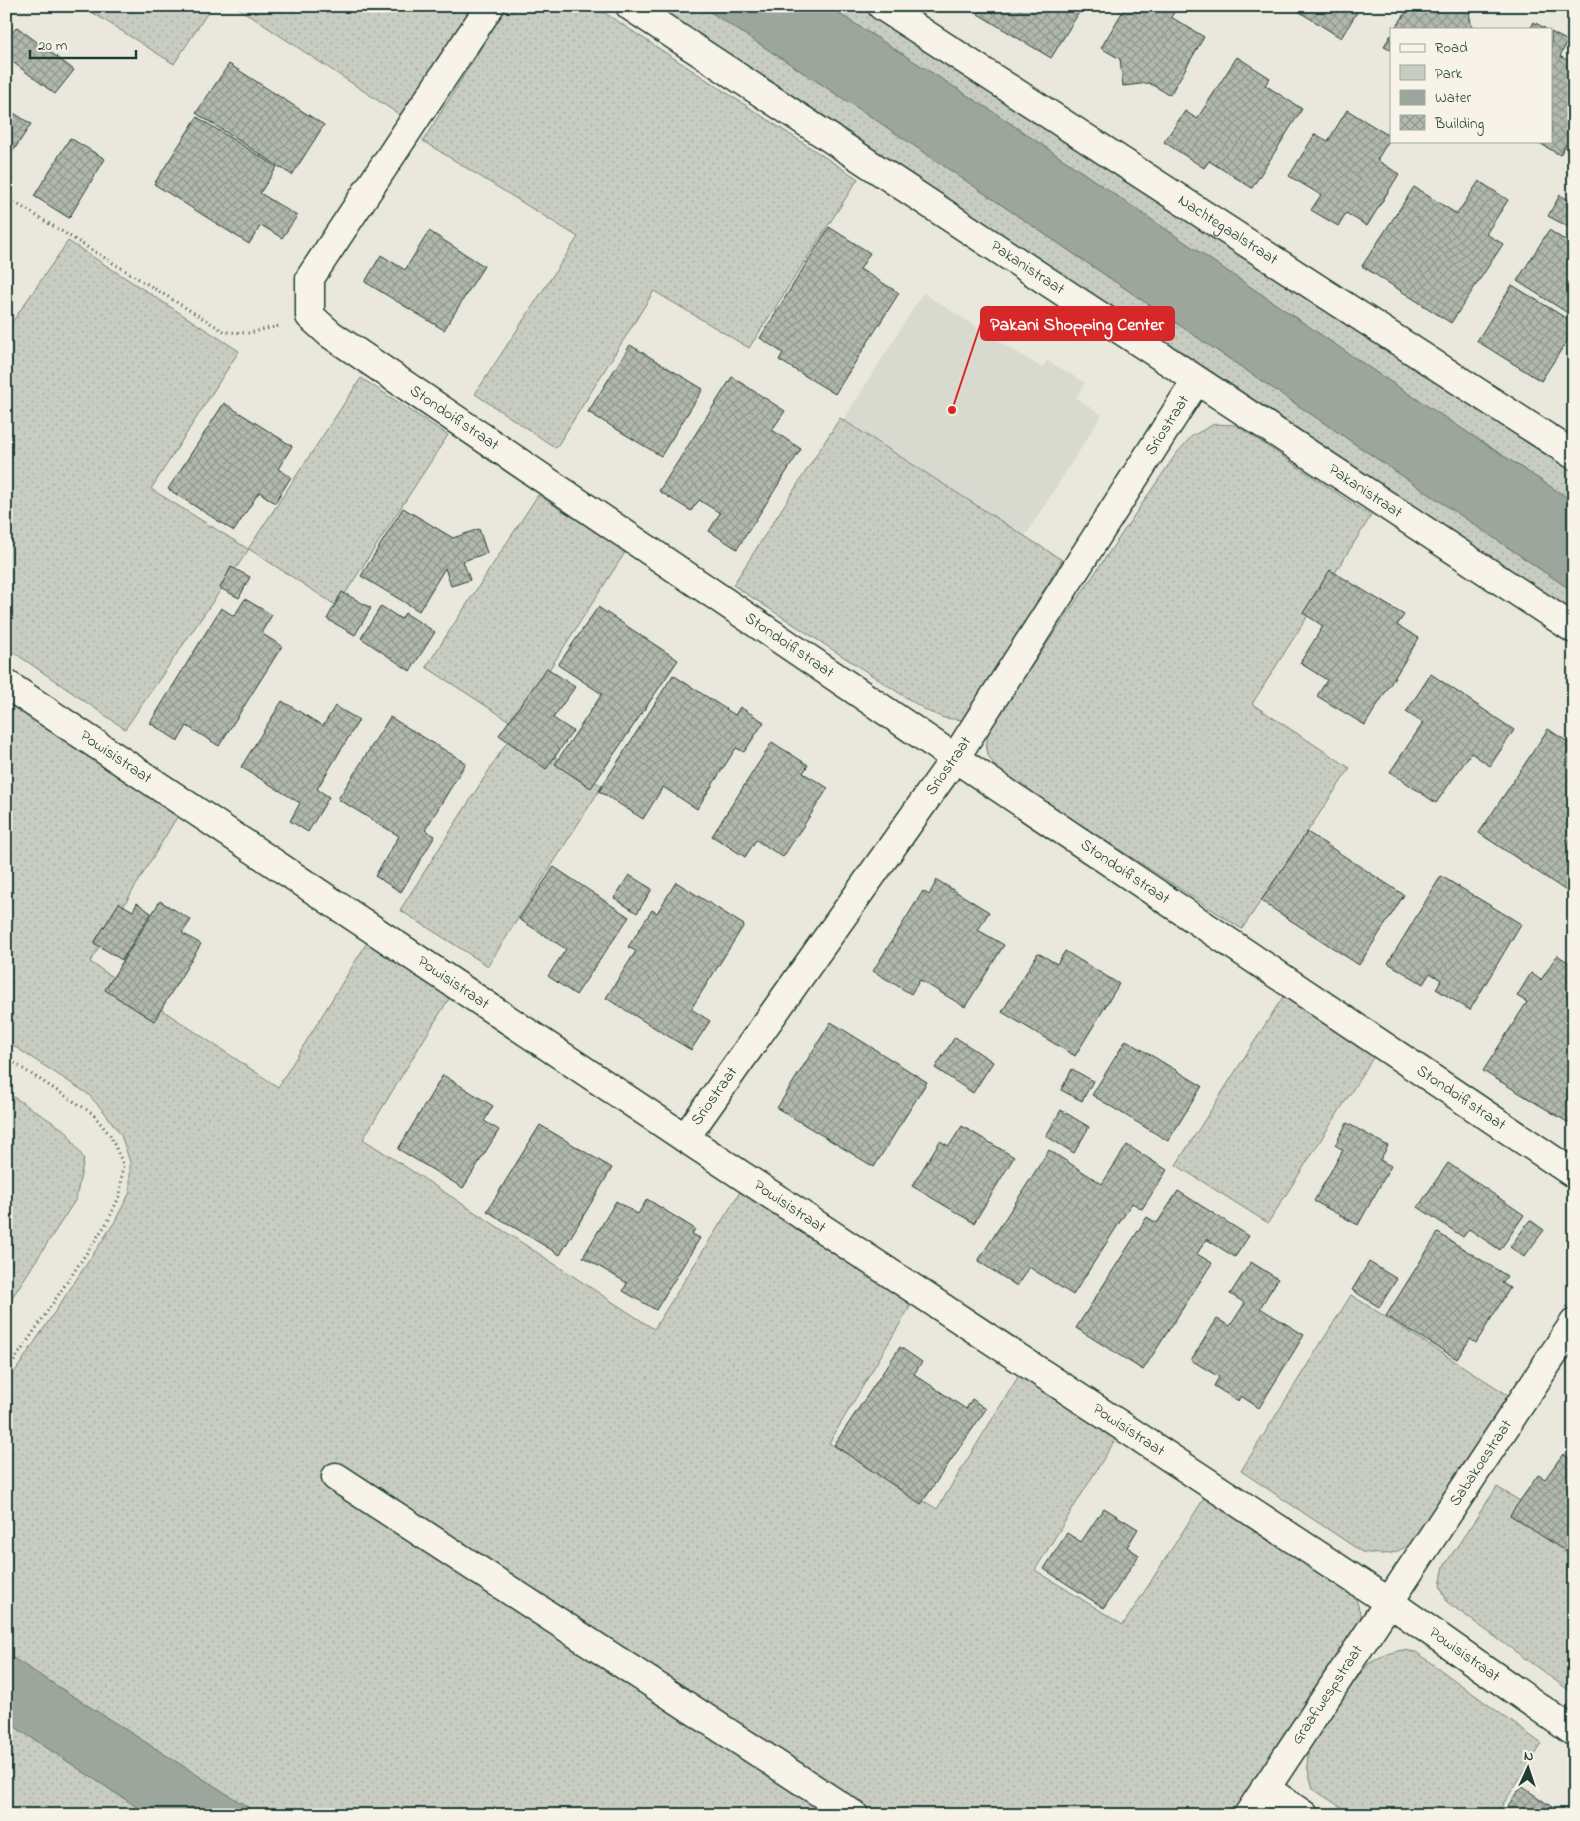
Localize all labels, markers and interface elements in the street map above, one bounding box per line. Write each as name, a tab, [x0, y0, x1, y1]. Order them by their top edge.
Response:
scale bar	[30, 28, 136, 60]
legend	[1390, 28, 1552, 142]
text: 20 m	[38, 35, 68, 57]
text: Road	[1435, 37, 1468, 59]
text: Park	[1435, 63, 1463, 85]
text: Water	[1435, 87, 1471, 109]
text: Building	[1434, 113, 1484, 136]
street label: Nachtegaalstraat	[1173, 189, 1283, 272]
street label: Pakanistraat	[985, 235, 1070, 302]
callout: Pakani Shopping Center	[981, 307, 1174, 340]
text: Pakani Shopping Center	[990, 313, 1164, 340]
street label: Stondoifistraat	[404, 379, 504, 458]
street label: Sriostraat	[1139, 390, 1196, 460]
street label: Pakanistraat	[1323, 458, 1408, 525]
street label: Stondoifistraat	[740, 607, 839, 685]
street label: Powisistraat	[75, 725, 157, 791]
street label: Sriostraat	[920, 731, 978, 801]
street label: Stondoifistraat	[1075, 833, 1175, 911]
street label: Powisistraat	[412, 950, 495, 1016]
street label: Stondoifistraat	[1411, 1059, 1511, 1137]
street label: Sriostraat	[685, 1061, 744, 1131]
street label: Powisistraat	[749, 1174, 831, 1240]
street label: Powisistraat	[1088, 1398, 1170, 1463]
street label: Sabakoestraat	[1444, 1415, 1519, 1511]
street label: Powisistraat	[1424, 1621, 1505, 1689]
street label: Graafwespstraat	[1286, 1640, 1370, 1750]
north arrow	[1502, 1744, 1552, 1794]
text: N	[1523, 1746, 1534, 1767]

